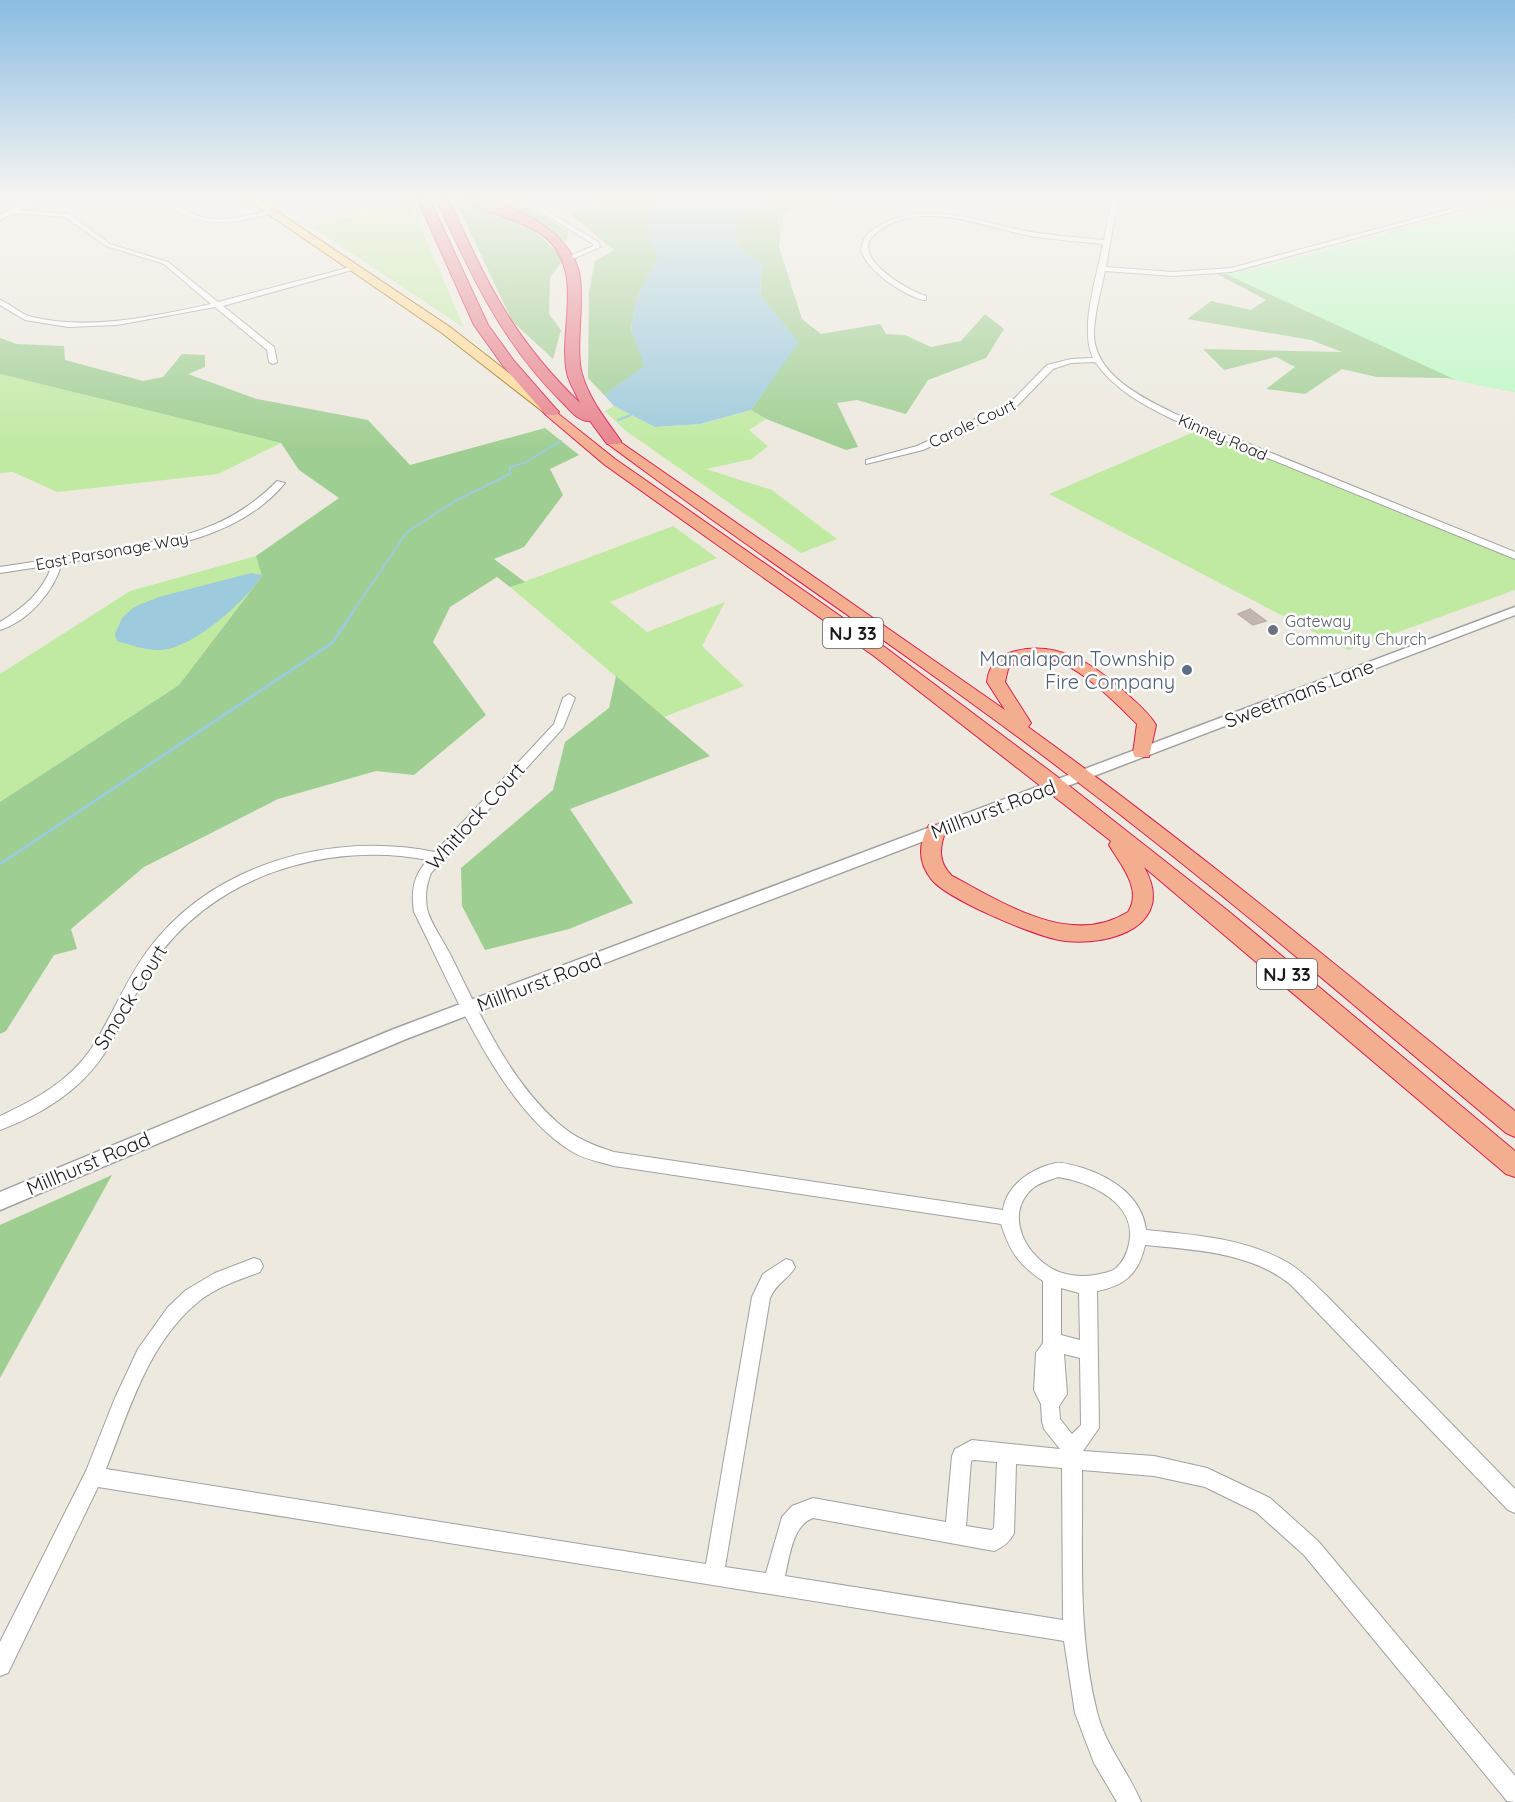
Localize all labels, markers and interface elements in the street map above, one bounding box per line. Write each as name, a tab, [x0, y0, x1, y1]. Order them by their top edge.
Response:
street label: Carole Court	[925, 394, 1019, 452]
street label: Kinney Road	[1175, 409, 1271, 465]
street label: East Parsonage Way	[34, 528, 190, 574]
place label: Gateway Community Church	[1285, 611, 1427, 649]
road number: NJ 33	[823, 618, 883, 648]
marker: Gateway Community Church	[1266, 623, 1280, 637]
place label: Manalapan Township Fire Company	[979, 646, 1175, 694]
street label: Sweetmans Lane	[1221, 653, 1377, 733]
marker: Manalapan Township Fire Company	[1180, 663, 1194, 677]
street label: Whitlock Court	[420, 757, 530, 875]
street label: Millhurst Road	[927, 774, 1059, 844]
street label: Smock Court	[88, 940, 172, 1054]
street label: Millhurst Road	[473, 947, 605, 1017]
road number: NJ 33	[1257, 959, 1317, 989]
street label: Millhurst Road	[22, 1126, 154, 1200]

